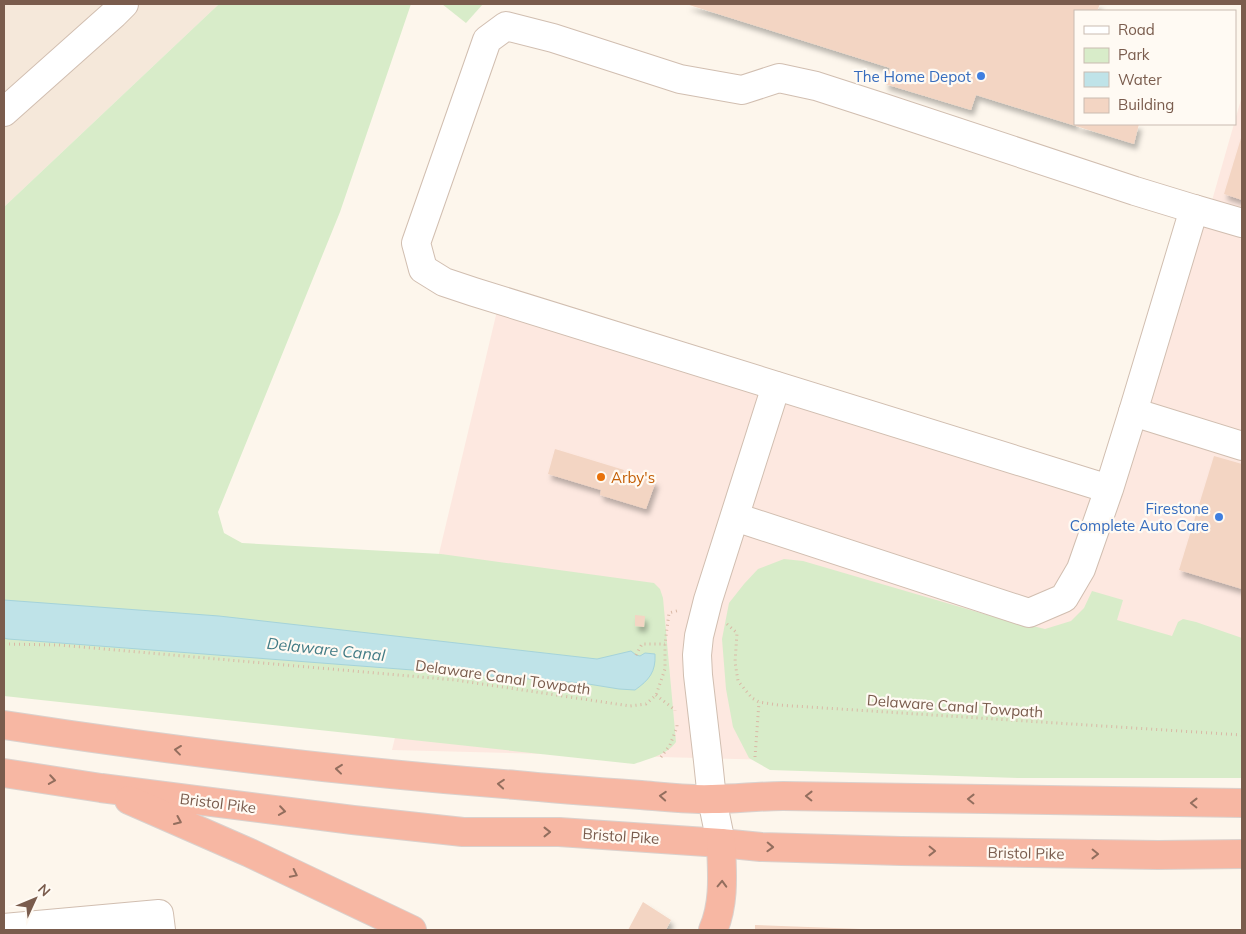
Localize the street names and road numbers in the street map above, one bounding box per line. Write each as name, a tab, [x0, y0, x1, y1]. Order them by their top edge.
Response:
street label: Delaware Canal Towpath	[414, 655, 592, 699]
street label: Delaware Canal Towpath	[866, 690, 1044, 722]
street label: Bristol Pike	[179, 789, 257, 817]
street label: Bristol Pike	[582, 824, 660, 848]
street label: Bristol Pike	[987, 843, 1065, 863]

